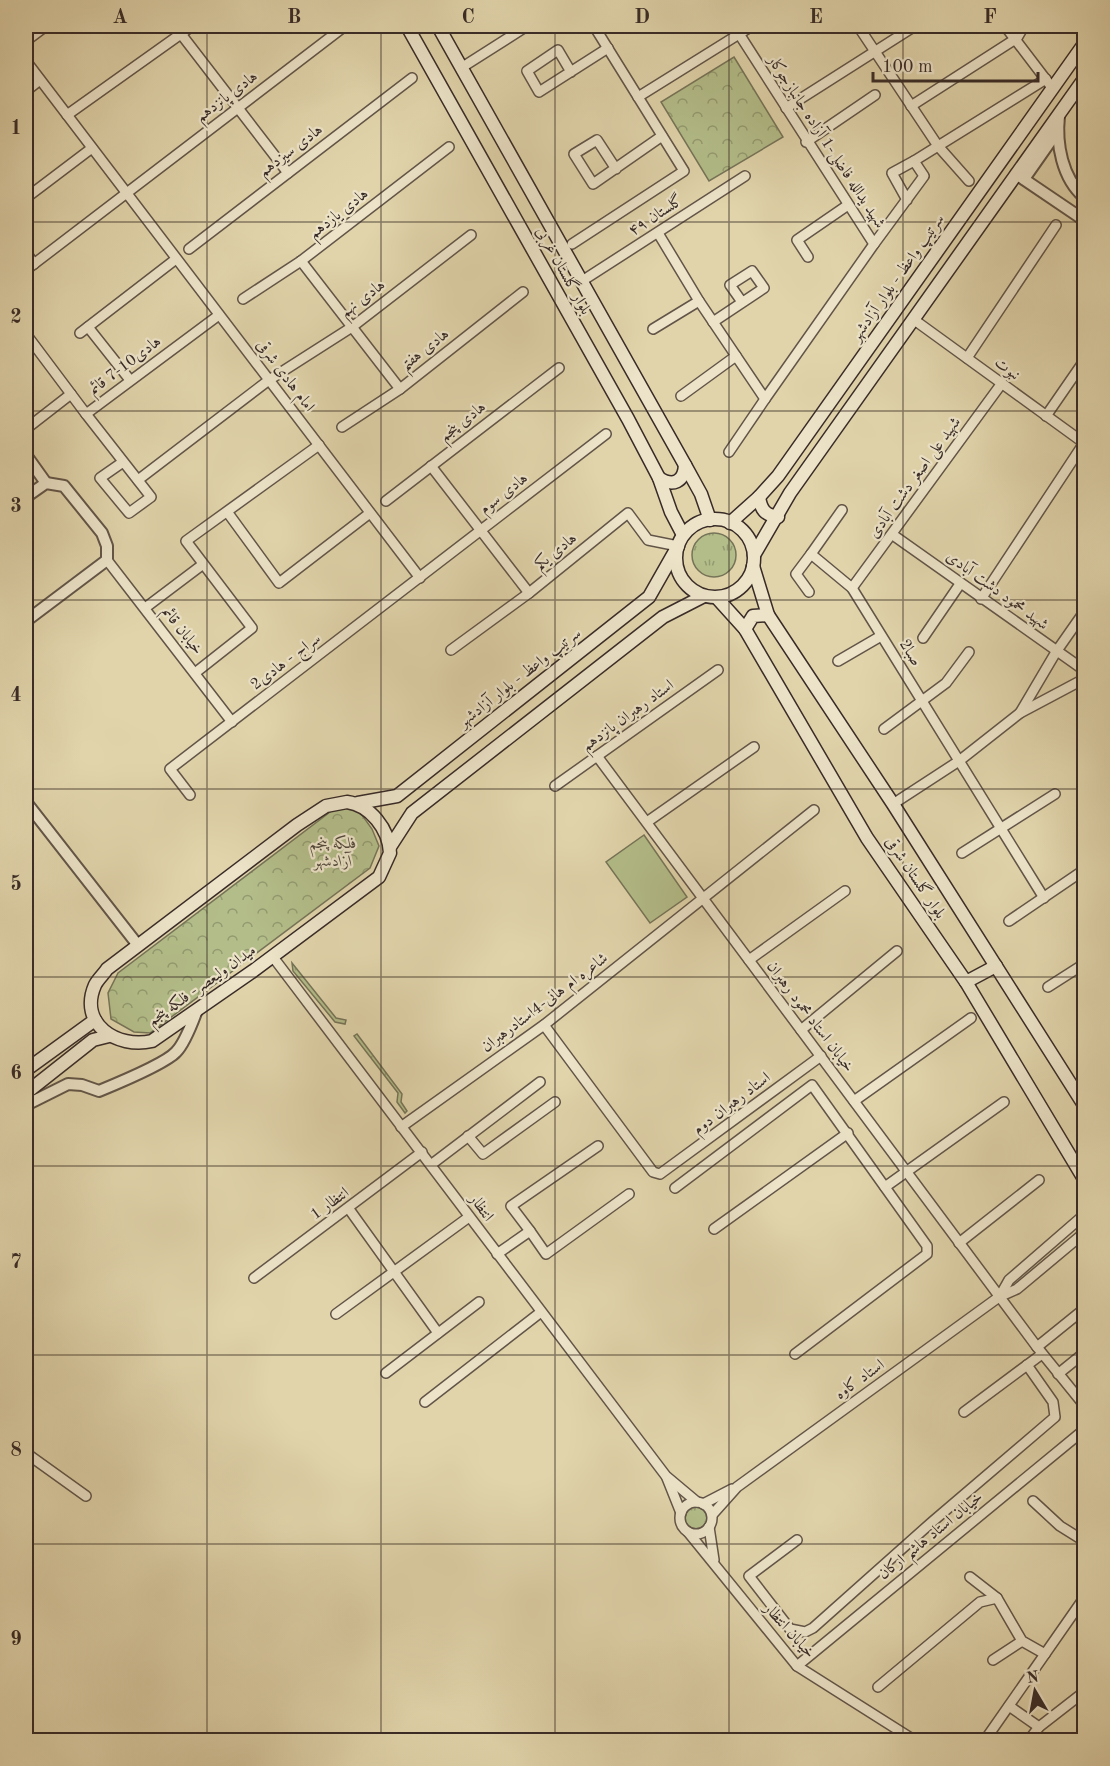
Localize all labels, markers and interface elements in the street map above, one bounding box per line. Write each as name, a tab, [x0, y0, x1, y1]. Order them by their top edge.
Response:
text: A	[112, 8, 128, 28]
text: B	[287, 8, 301, 28]
text: C	[461, 8, 475, 28]
text: D	[634, 8, 650, 28]
text: E	[809, 8, 823, 28]
text: F	[983, 8, 997, 28]
scale bar	[873, 45, 1038, 83]
street label: شهید یدالله فاضلی-1 آزاده جانبازجوکار	[761, 49, 890, 232]
text: 100 m	[882, 58, 933, 76]
street label: هادی پانزدهم	[193, 69, 265, 130]
text: 1	[10, 119, 22, 139]
street label: هادی سیزدهم	[256, 122, 330, 185]
street label: هادی یازدهم	[306, 186, 375, 247]
street label: گلستان ۴۹	[624, 190, 686, 239]
street label: سرتیپ واعظ - بلوار آزادشهر	[845, 210, 950, 348]
street label: بلوار گلستان غربی	[531, 223, 596, 319]
street label: هادی نهم	[338, 277, 392, 326]
text: 2	[10, 308, 22, 328]
street label: هادی هفتم	[398, 326, 457, 379]
street label: هادی10-7 قائم	[85, 333, 167, 402]
street label: امام هادی شرقی	[249, 336, 318, 418]
street label: نبوت	[991, 354, 1023, 384]
street label: هادی پنجم	[437, 399, 493, 450]
street label: شهید علی اصغر دشت آبادی	[863, 413, 966, 543]
street label: هادی سوم	[477, 470, 534, 522]
text: 3	[10, 497, 22, 517]
street label: هادی یکم	[531, 529, 584, 578]
street label: شهید محمود دشت آبادی	[942, 546, 1053, 634]
street label: خیابان قائم	[154, 603, 206, 661]
street label: سرتیپ واعظ - بلوار آزادشهر	[452, 623, 586, 734]
street label: سراج - هادی2	[248, 631, 327, 697]
street label: صبا2	[896, 637, 924, 669]
street label: استاد رهبران پانزدهم	[579, 677, 681, 760]
text: 4	[10, 686, 22, 706]
street label: بلوار گلستان شرقی	[881, 832, 951, 922]
park label: فلکه پنجم آزادشهر	[309, 834, 357, 871]
text: 5	[10, 874, 22, 895]
street label: میدان ولیعصر- فلکه پنجم	[144, 941, 263, 1034]
street label: شاعره ام هانی-4استادرهبران	[479, 950, 614, 1060]
street label: خیابان استاد محمود رهبران	[762, 959, 857, 1076]
text: 6	[10, 1064, 22, 1084]
street label: استاد رهبران دوم	[690, 1070, 777, 1142]
street label: انتظار 1	[308, 1185, 352, 1223]
street label: انتظار	[465, 1190, 496, 1225]
text: 7	[10, 1253, 22, 1273]
street label: استاد کاوه	[832, 1356, 888, 1403]
text: 8	[10, 1441, 22, 1461]
street label: خیابان استاد هاشم ارکان	[875, 1488, 991, 1588]
street label: خیابان انتظار	[759, 1599, 818, 1662]
text: 9	[10, 1630, 22, 1650]
north arrow	[1005, 1661, 1065, 1721]
text: N	[1025, 1669, 1041, 1687]

